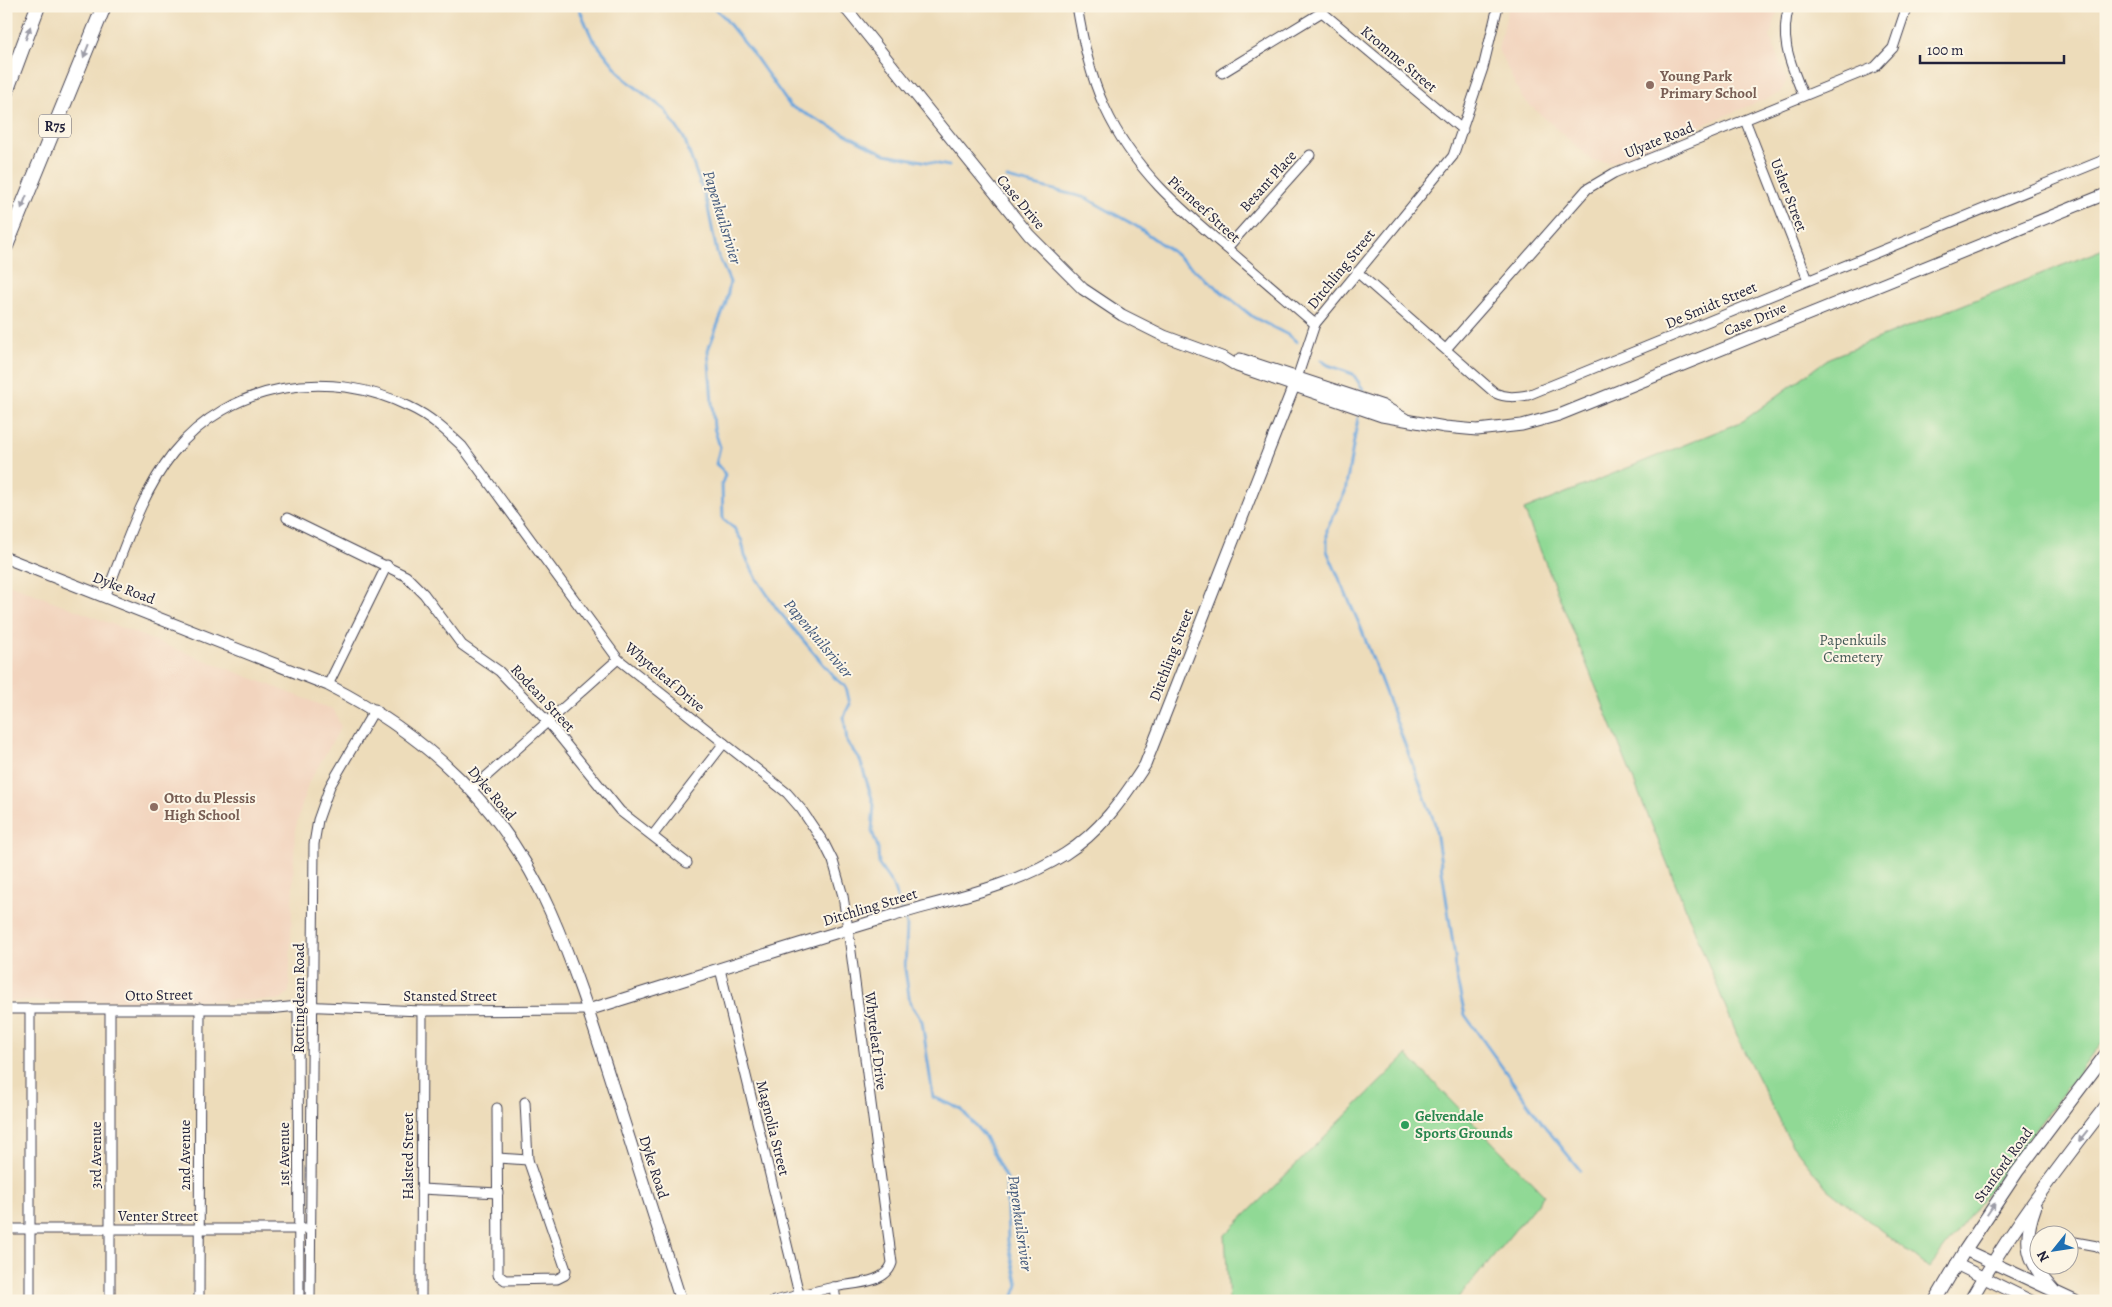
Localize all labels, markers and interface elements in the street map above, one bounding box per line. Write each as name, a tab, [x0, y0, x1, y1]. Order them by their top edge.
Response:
street label: Kromme Street	[1357, 21, 1441, 97]
one-way arrow	[24, 25, 32, 40]
scale bar	[1920, 32, 2063, 64]
text: 100 m	[1927, 40, 1964, 60]
one-way arrow	[81, 44, 89, 58]
place label: Young Park Primary School	[1659, 66, 1757, 103]
marker: Young Park Primary School	[1644, 79, 1656, 91]
road number: R75	[39, 114, 71, 138]
street label: Ulyate Road	[1621, 117, 1698, 163]
street label: Besant Place	[1235, 146, 1301, 216]
street label: Usher Street	[1766, 156, 1812, 234]
water label: Papenkuilsrivier	[697, 168, 747, 267]
street label: Case Drive	[992, 170, 1050, 234]
street label: Pierneef Street	[1163, 171, 1245, 247]
one-way arrow	[20, 195, 28, 209]
street label: Ditchling Street	[1303, 225, 1380, 313]
street label: De Smidt Street	[1662, 277, 1760, 333]
street label: Case Drive	[1721, 297, 1789, 341]
street label: Dyke Road	[90, 567, 159, 609]
water label: Papenkuilsrivier	[779, 594, 858, 683]
street label: Ditchling Street	[1144, 606, 1198, 704]
park label: Papenkuils Cemetery	[1819, 630, 1887, 667]
street label: Whyteleaf Drive	[620, 637, 710, 717]
street label: Rodean Street	[506, 660, 580, 736]
street label: Dyke Road	[463, 761, 521, 825]
place label: Otto du Plessis High School	[164, 788, 256, 825]
marker: Otto du Plessis High School	[148, 801, 160, 813]
street label: Ditchling Street	[820, 883, 920, 931]
street label: Rottingdean Road	[289, 942, 309, 1053]
street label: Otto Street	[125, 984, 193, 1006]
street label: Stansted Street	[403, 986, 497, 1006]
street label: Whyteleaf Drive	[860, 990, 892, 1092]
street label: Magnolia Street	[752, 1078, 795, 1178]
place label: Gelvendale Sports Grounds	[1415, 1106, 1513, 1143]
street label: Halsted Street	[398, 1112, 418, 1200]
street label: 2nd Avenue	[175, 1119, 195, 1191]
marker: Gelvendale Sports Grounds	[1399, 1119, 1411, 1131]
street label: 3rd Avenue	[86, 1121, 106, 1189]
street label: 1st Avenue	[274, 1122, 294, 1186]
street label: Stanford Road	[1969, 1123, 2038, 1207]
one-way arrow	[2077, 1129, 2088, 1142]
street label: Dyke Road	[634, 1133, 674, 1202]
water label: Papenkuilsrivier	[1002, 1174, 1038, 1273]
one-way arrow	[1987, 1202, 1996, 1216]
street label: Venter Street	[117, 1206, 198, 1226]
north arrow	[2030, 1224, 2080, 1274]
text: N	[2032, 1247, 2054, 1265]

